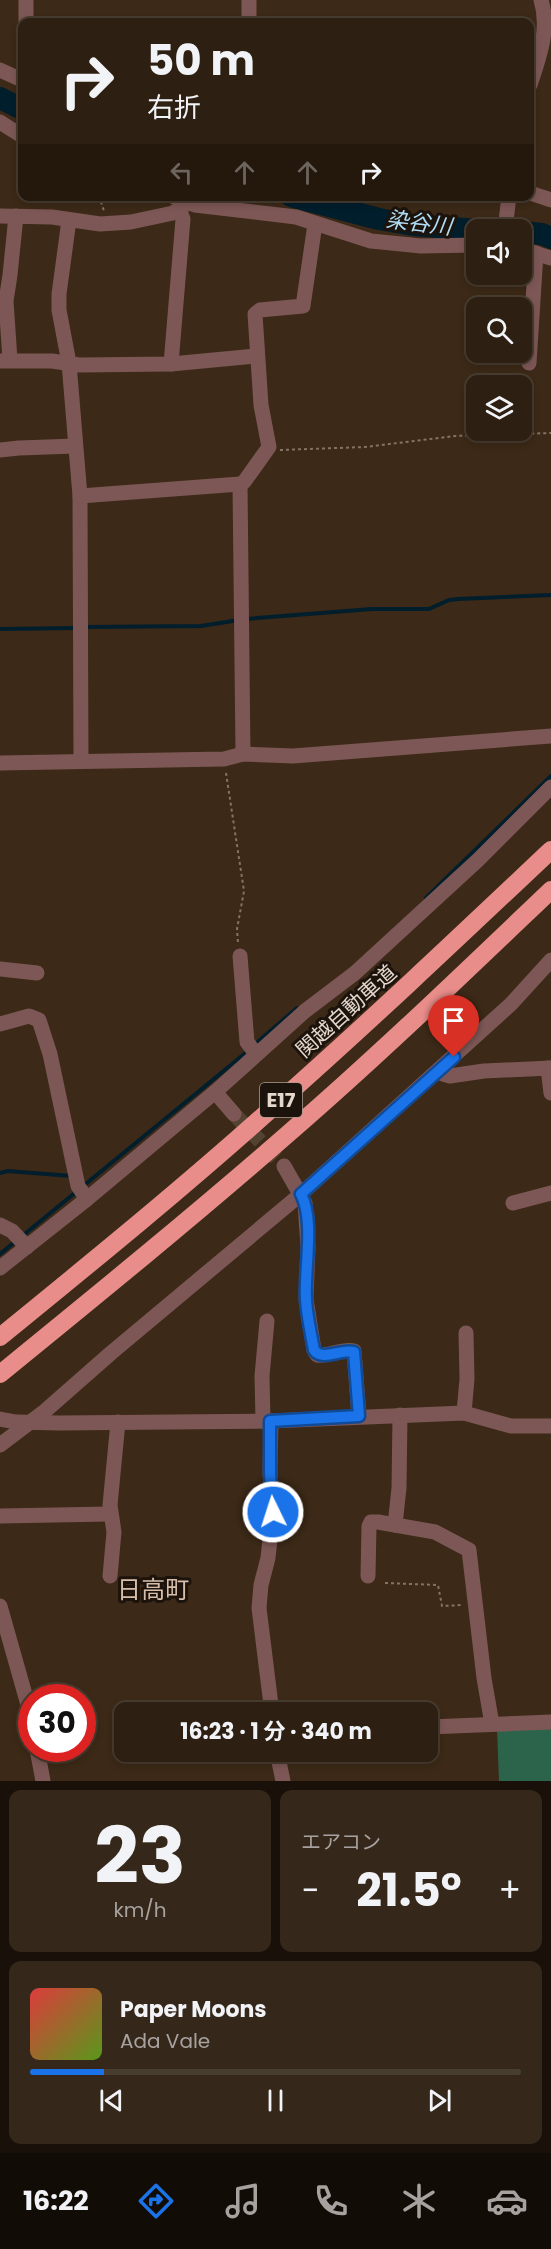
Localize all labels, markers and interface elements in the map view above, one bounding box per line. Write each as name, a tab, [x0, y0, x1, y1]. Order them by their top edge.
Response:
text: 50 m	[147, 31, 255, 90]
icon: right	[48, 42, 126, 120]
text: 右折	[147, 89, 201, 126]
icon: left	[165, 156, 198, 189]
icon: ahead	[228, 156, 261, 189]
icon: ahead	[291, 156, 324, 189]
icon: right	[354, 156, 387, 189]
water label: 染谷川	[384, 204, 456, 243]
map controls	[466, 219, 532, 441]
button: sound	[466, 219, 532, 285]
button: search	[466, 297, 532, 363]
button: layers	[466, 375, 532, 441]
street label: 関越自動車道	[289, 958, 403, 1064]
pin	[428, 995, 479, 1057]
icon: arrive	[437, 1004, 470, 1037]
road number: E17	[260, 1083, 302, 1117]
position arrow	[241, 1480, 305, 1544]
district label: 日高町	[117, 1573, 189, 1606]
speed limit sign: 30	[18, 1684, 96, 1762]
text: 16:23 · 1 分 · 340 m	[180, 1716, 372, 1747]
text: 23	[94, 1801, 186, 1910]
text: エアコン	[301, 1828, 381, 1856]
text: 21.5°	[356, 1859, 462, 1922]
text: −	[301, 1867, 319, 1914]
text: +	[498, 1867, 521, 1914]
text: km/h	[113, 1896, 167, 1924]
text: Paper Moons	[120, 1994, 267, 2025]
text: Ada Vale	[120, 2027, 210, 2055]
icon: previous	[95, 2084, 128, 2117]
icon: pause	[259, 2084, 292, 2117]
icon: next	[423, 2084, 456, 2117]
icon: directions	[135, 2180, 177, 2222]
icon: music	[222, 2180, 264, 2222]
icon: phone	[310, 2180, 352, 2222]
icon: climate	[398, 2180, 440, 2222]
icon: car	[486, 2180, 528, 2222]
text: 16:22	[23, 2182, 89, 2219]

